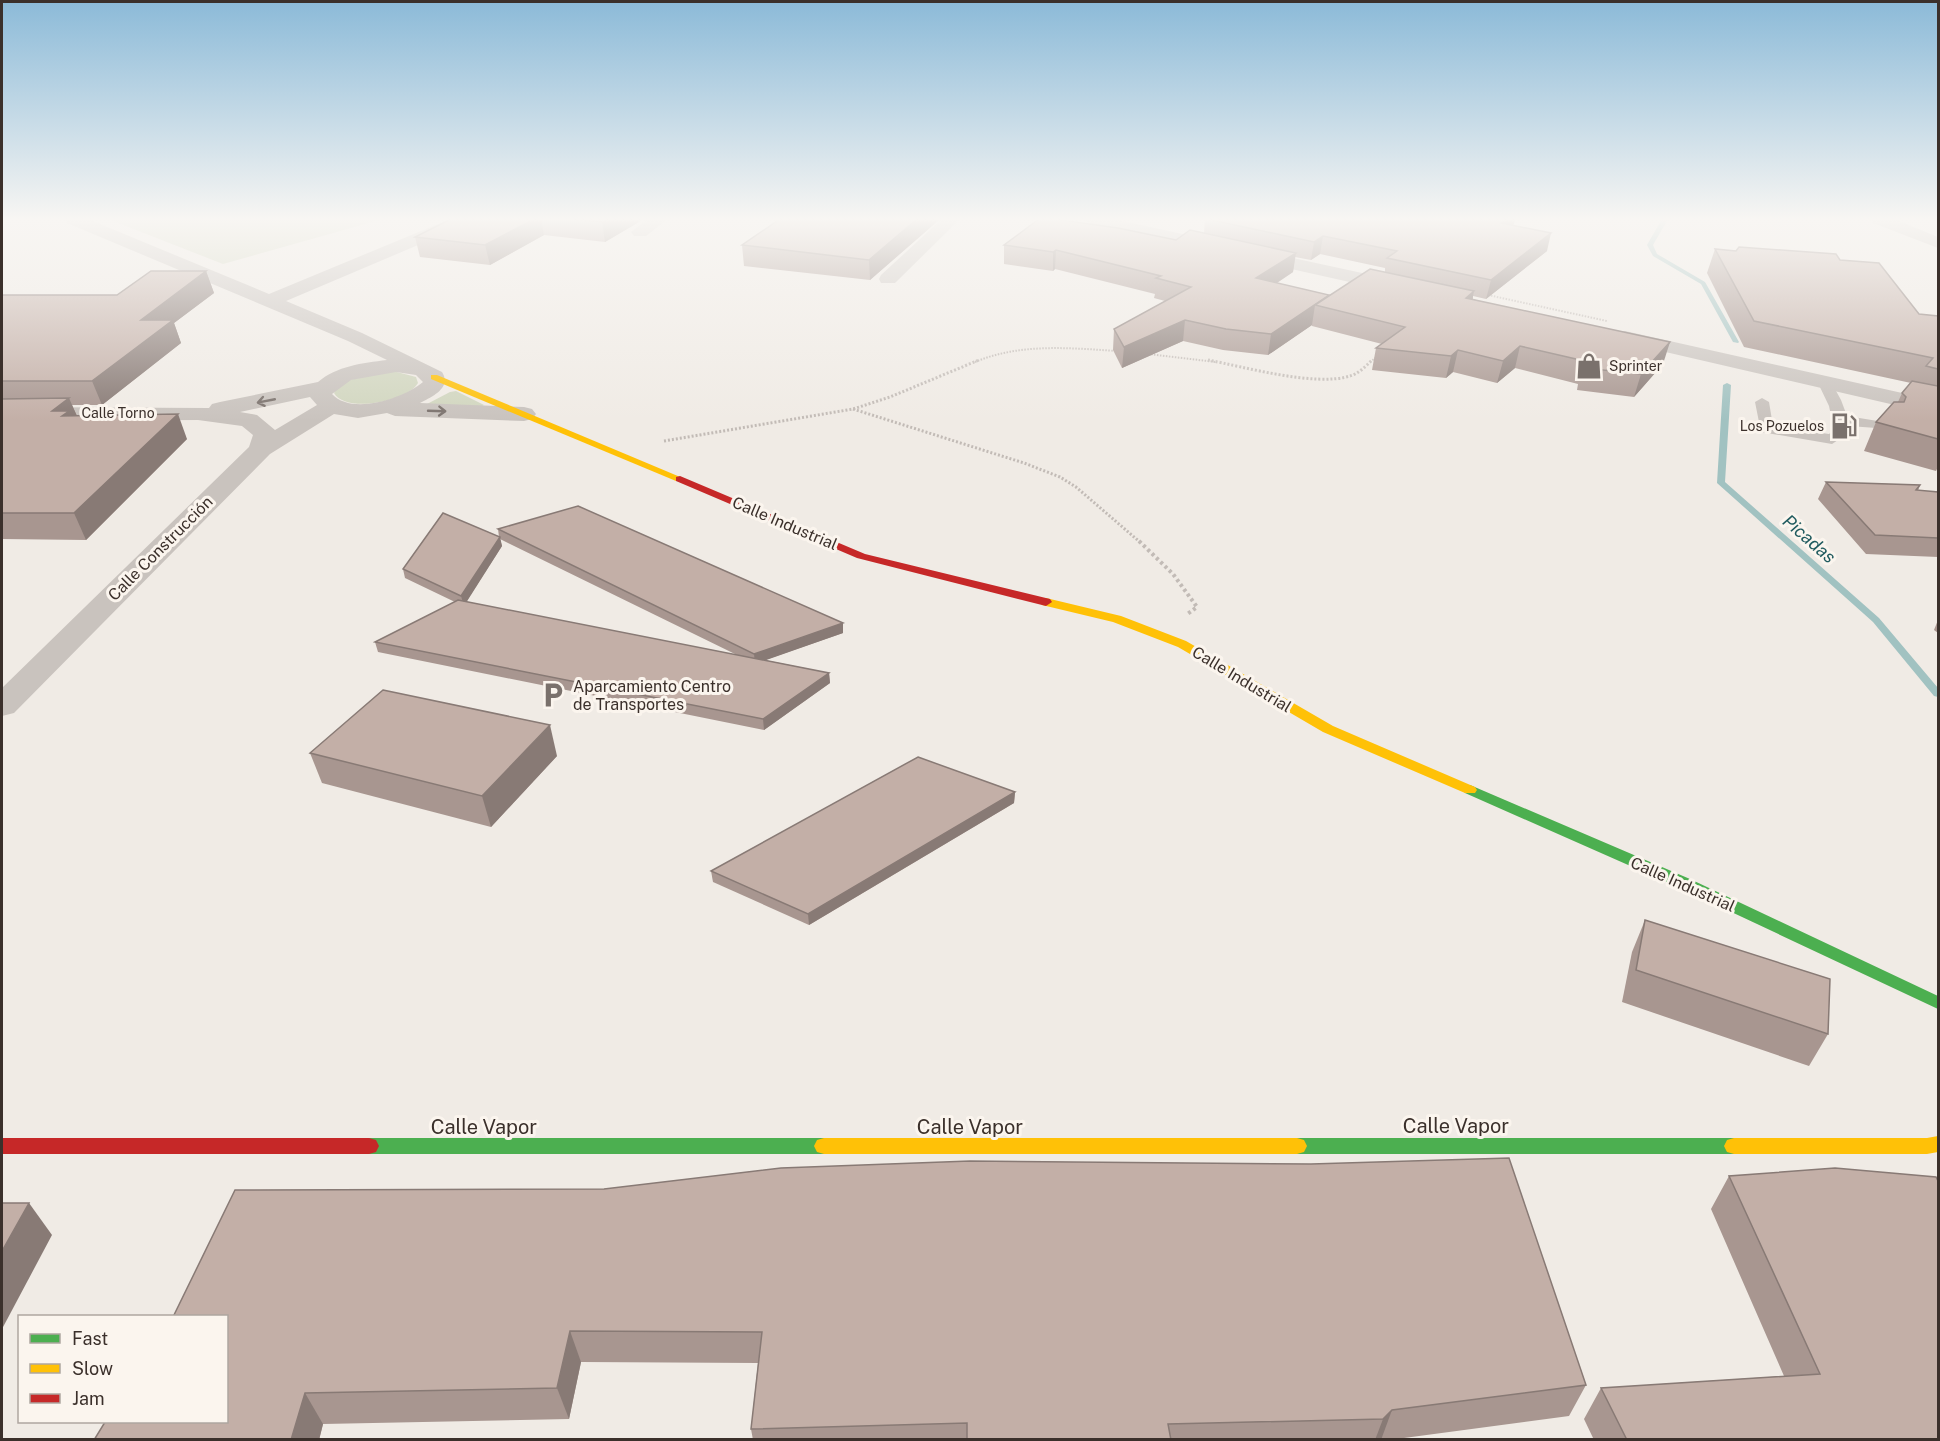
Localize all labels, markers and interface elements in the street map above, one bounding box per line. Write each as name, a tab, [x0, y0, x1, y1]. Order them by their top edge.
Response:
shop icon: Sprinter	[1574, 351, 1604, 381]
place label: Sprinter	[1609, 358, 1662, 374]
one-way arrow	[257, 396, 277, 407]
street label: Calle Torno	[81, 405, 155, 421]
one-way arrow	[426, 406, 446, 417]
fuel station icon: Los Pozuelos	[1829, 411, 1859, 441]
place label: Los Pozuelos	[1740, 418, 1824, 434]
street label: Calle Construcción	[104, 492, 217, 605]
street label: Calle Industrial	[729, 493, 840, 554]
water label: Picadas	[1779, 510, 1840, 567]
street label: Calle Industrial	[1189, 642, 1295, 717]
place label: Aparcamiento Centro de Transportes	[573, 677, 731, 714]
parking icon: Aparcamiento Centro de Transportes	[538, 680, 568, 710]
street label: Calle Industrial	[1628, 853, 1738, 916]
street label: Calle Vapor	[1403, 1114, 1509, 1138]
street label: Calle Vapor	[431, 1115, 537, 1139]
street label: Calle Vapor	[917, 1115, 1023, 1139]
legend	[18, 1315, 228, 1423]
text: Fast	[72, 1328, 108, 1349]
text: Slow	[72, 1358, 113, 1379]
text: Jam	[72, 1388, 105, 1409]

